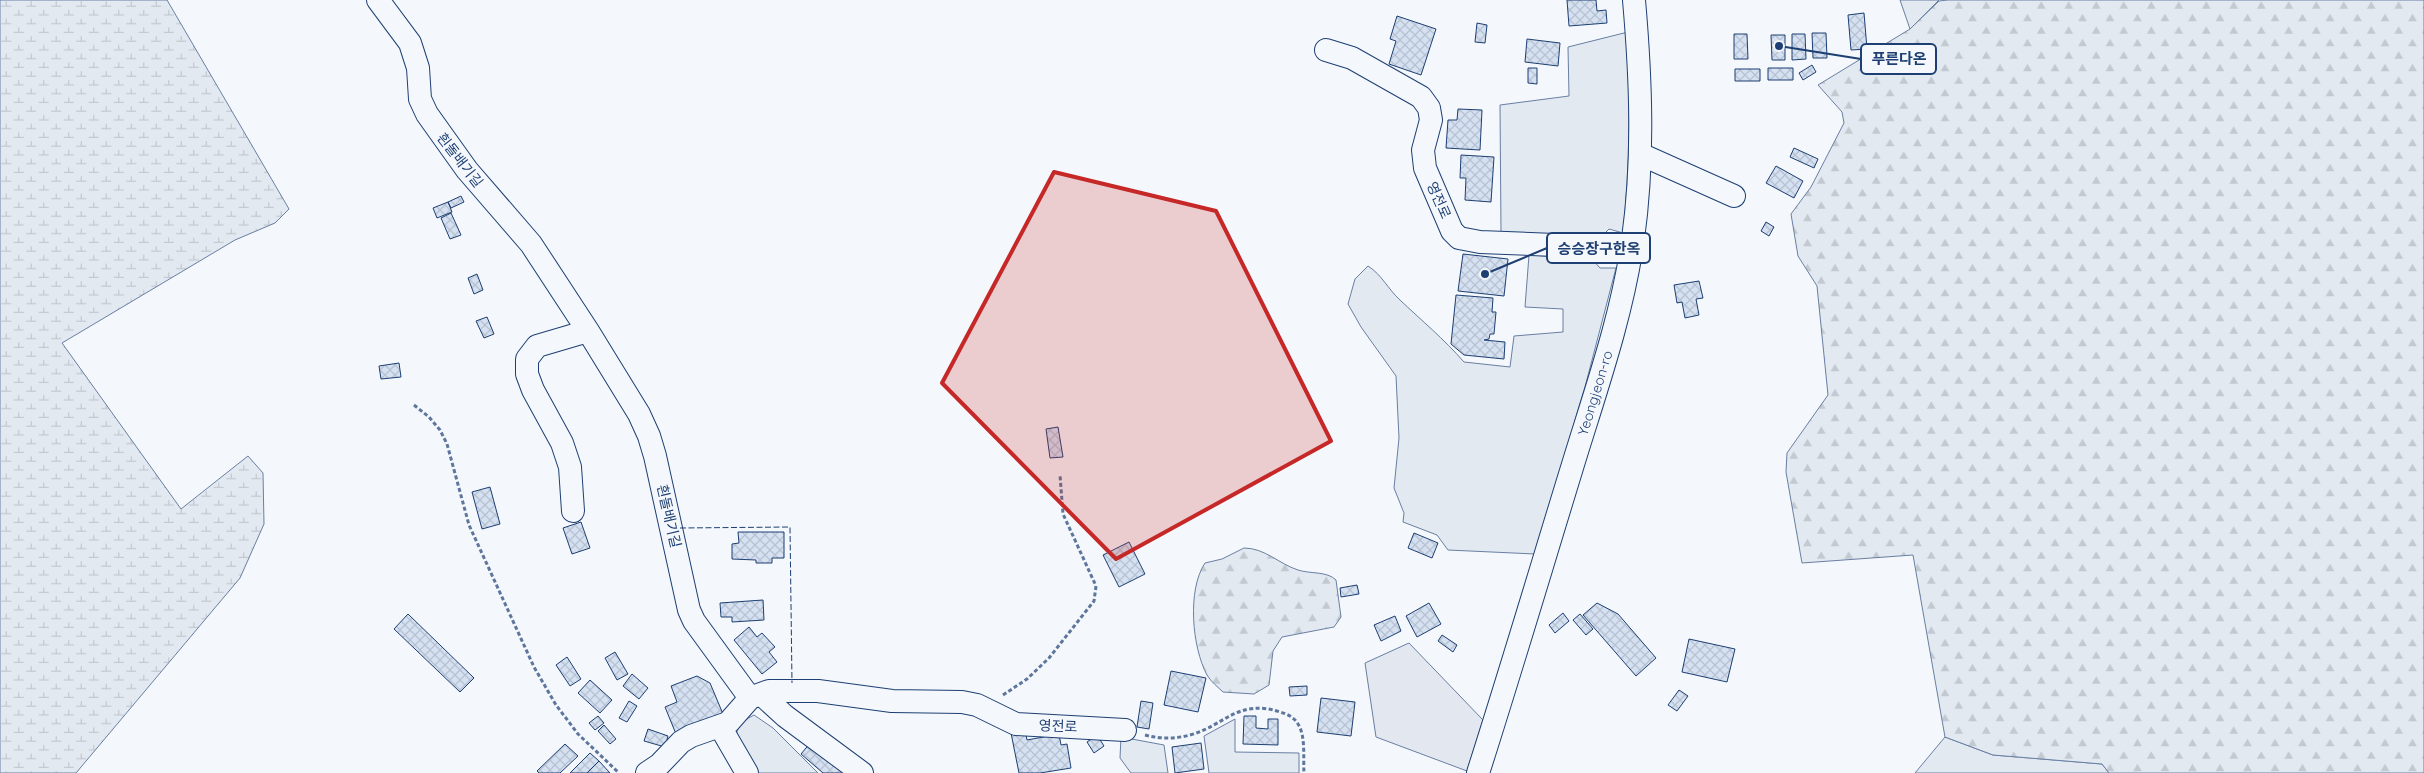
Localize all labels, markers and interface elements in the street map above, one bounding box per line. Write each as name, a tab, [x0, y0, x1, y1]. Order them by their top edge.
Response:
callout: 푸른다온	[1861, 44, 1936, 74]
text: 푸른다온	[1871, 49, 1927, 68]
street label: 흰돌배기길	[433, 129, 487, 191]
street label: 영전로	[1423, 179, 1455, 221]
callout: 승승장구한옥	[1547, 233, 1650, 263]
text: 승승장구한옥	[1558, 239, 1641, 258]
street label: Yeongjeon-ro	[1574, 348, 1616, 438]
street label: 흰돌배기길	[653, 483, 685, 549]
street label: 영전로	[1038, 716, 1078, 736]

